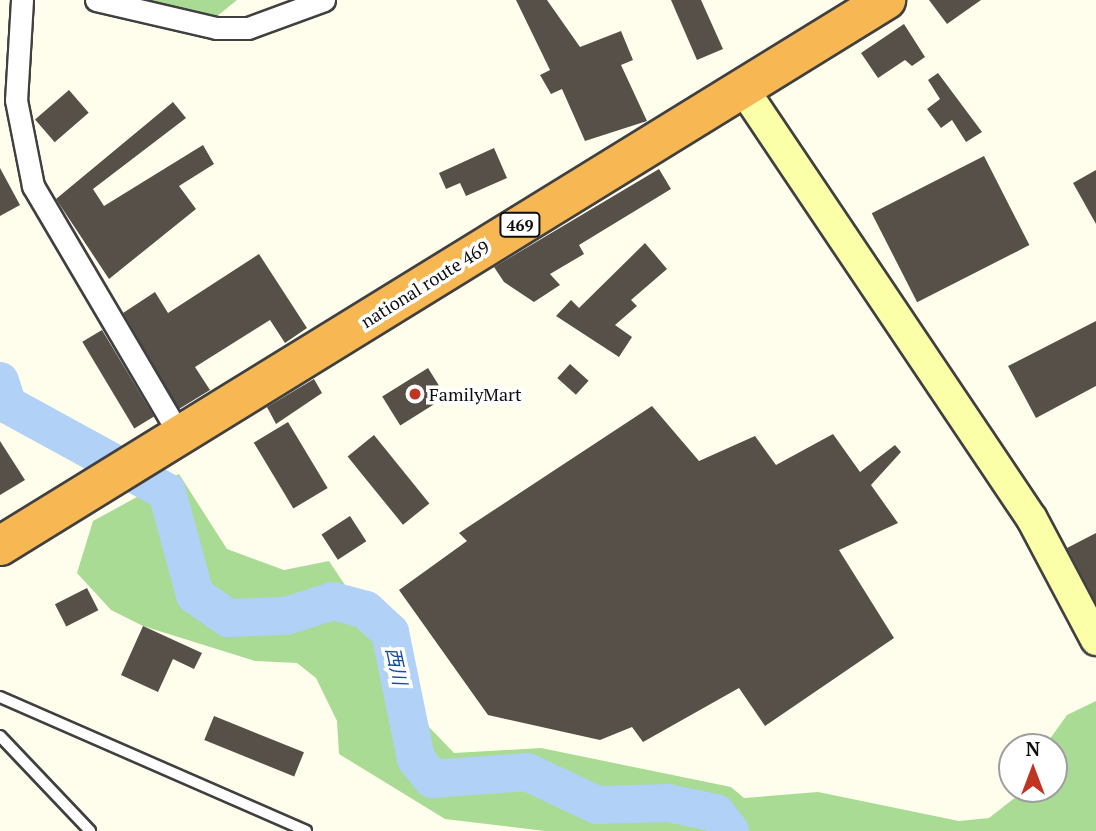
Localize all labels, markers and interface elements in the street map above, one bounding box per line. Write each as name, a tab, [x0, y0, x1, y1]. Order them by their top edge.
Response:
road number: 469	[499, 213, 541, 238]
street label: national route 469	[357, 236, 493, 332]
place label: FamilyMart	[429, 383, 522, 405]
marker: FamilyMart	[407, 386, 423, 402]
water label: 西川	[382, 645, 412, 687]
north arrow	[998, 733, 1068, 803]
text: N	[1026, 736, 1040, 761]

